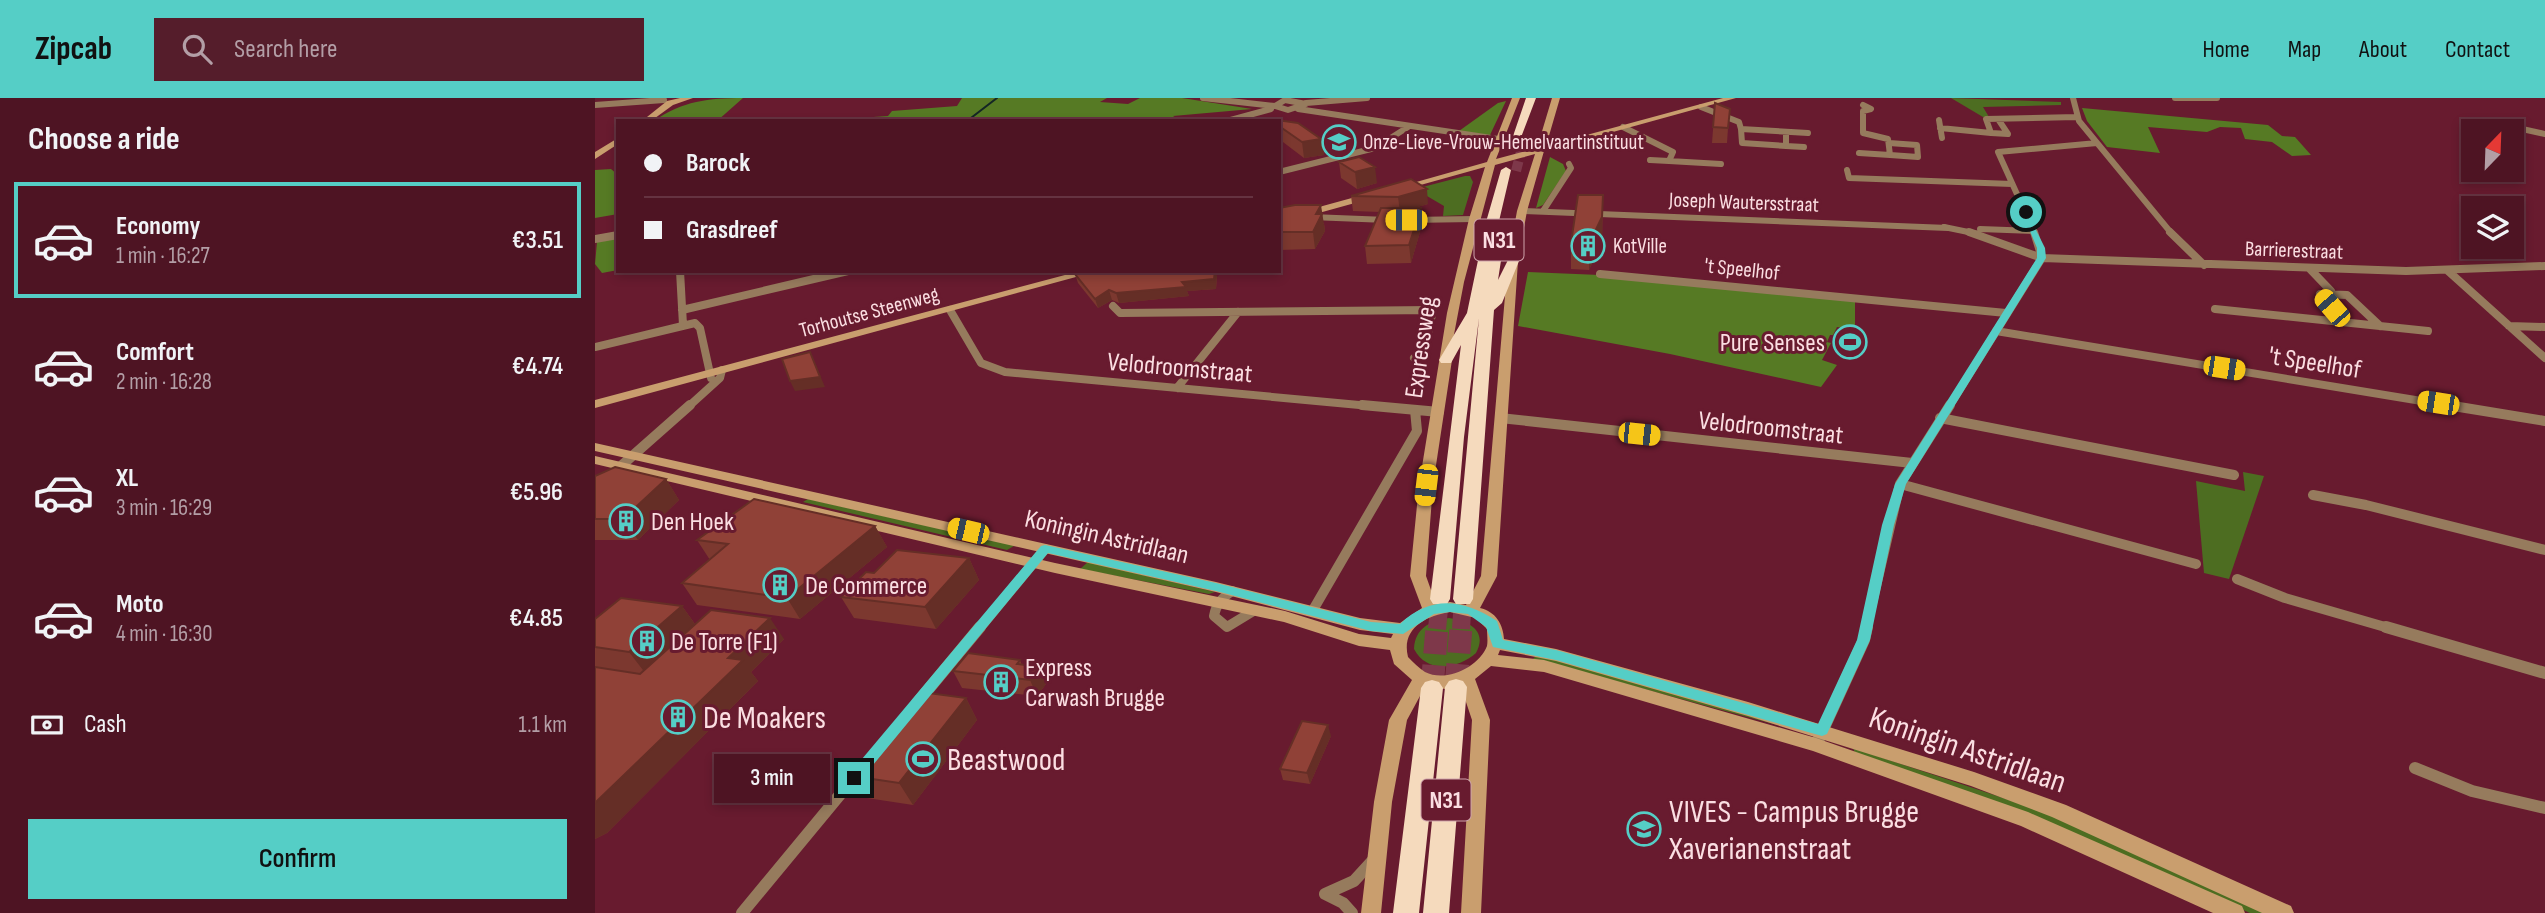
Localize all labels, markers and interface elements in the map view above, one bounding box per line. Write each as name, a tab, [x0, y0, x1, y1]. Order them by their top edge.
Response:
search box	[154, 18, 644, 81]
text: Zipcab	[35, 29, 112, 69]
icon: search	[178, 30, 216, 68]
text: Search here	[234, 34, 337, 65]
text: Home	[2202, 35, 2250, 64]
text: Map	[2288, 35, 2321, 64]
text: About	[2359, 35, 2407, 64]
text: Contact	[2445, 35, 2510, 64]
north arrow	[2461, 119, 2523, 182]
map controls	[2461, 119, 2524, 259]
text: Choose a ride	[28, 120, 180, 159]
school or university icon: Onze-Lieve-Vrouw-Hemelvaartinstituut	[1320, 123, 1358, 161]
place label: Onze-Lieve-Vrouw-Hemelvaartinstituut	[1363, 130, 1644, 155]
text: Barock	[686, 148, 750, 179]
street label: Joseph Wautersstraat	[1668, 187, 1819, 218]
route start	[2010, 196, 2042, 228]
button: layers	[2461, 196, 2524, 259]
icon: car	[32, 209, 95, 272]
car	[1386, 210, 1428, 231]
text: Economy	[116, 211, 200, 242]
text: Grasdreef	[686, 215, 777, 246]
road number: N31	[1475, 220, 1523, 260]
text: €3.51	[512, 225, 563, 256]
building icon: KotVille	[1569, 227, 1607, 265]
place label: KotVille	[1613, 234, 1667, 259]
street label: Barrierestraat	[2244, 236, 2344, 265]
text: 1 min · 16:27	[116, 242, 210, 270]
street label: 't Speelhof	[1703, 253, 1782, 286]
street label: Torhoutse Steenweg	[797, 282, 942, 343]
car	[2311, 285, 2354, 331]
street label: Expressweg	[1399, 294, 1444, 400]
sports icon: Pure Senses	[1831, 323, 1869, 361]
place label: Pure Senses	[1720, 328, 1825, 359]
icon: car	[32, 335, 95, 398]
text: Comfort	[116, 337, 194, 368]
street label: 't Speelhof	[2266, 341, 2364, 386]
street label: Velodroomstraat	[1106, 347, 1254, 390]
text: €4.74	[512, 351, 563, 382]
car	[2202, 354, 2247, 382]
text: 2 min · 16:28	[116, 368, 212, 396]
car	[2416, 389, 2461, 417]
street label: Velodroomstraat	[1697, 405, 1845, 452]
car	[1618, 421, 1661, 447]
icon: car	[32, 461, 95, 524]
text: XL	[116, 463, 138, 494]
car	[1414, 463, 1439, 507]
text: €5.96	[510, 477, 563, 508]
text: 3 min · 16:29	[116, 494, 212, 522]
building icon: Den Hoek	[607, 502, 645, 540]
street label: Koningin Astridlaan	[1022, 504, 1192, 571]
place label: Den Hoek	[651, 507, 734, 538]
car	[946, 516, 991, 546]
building icon: De Commerce	[761, 566, 799, 604]
place label: De Commerce	[805, 571, 927, 602]
icon: car	[32, 587, 95, 650]
text: Moto	[116, 589, 164, 620]
text: €4.85	[509, 603, 563, 634]
text: 4 min · 16:30	[116, 620, 212, 648]
building icon: De Torre (F1)	[628, 622, 666, 660]
place label: De Torre (F1)	[671, 627, 778, 658]
place label: Express Carwash Brugge	[1025, 653, 1165, 714]
building icon: Express Carwash Brugge	[982, 663, 1020, 701]
building icon: De Moakers	[659, 698, 697, 736]
street label: Koningin Astridlaan	[1864, 698, 2071, 802]
place label: De Moakers	[703, 699, 826, 738]
icon: cash	[28, 706, 66, 744]
text: Cash	[84, 709, 127, 740]
text: 1.1 km	[518, 711, 567, 739]
sports icon: Beastwood	[904, 740, 942, 778]
place label: Beastwood	[947, 741, 1065, 780]
callout: 3 min	[714, 754, 829, 802]
route end	[838, 762, 870, 794]
text: 3 min	[750, 764, 794, 792]
road number: N31	[1421, 780, 1471, 820]
place label: VIVES - Campus Brugge Xaverianenstraat	[1668, 793, 1919, 869]
school or university icon: VIVES - Campus Brugge Xaverianenstraat	[1625, 810, 1663, 848]
button: Confirm	[28, 819, 567, 899]

